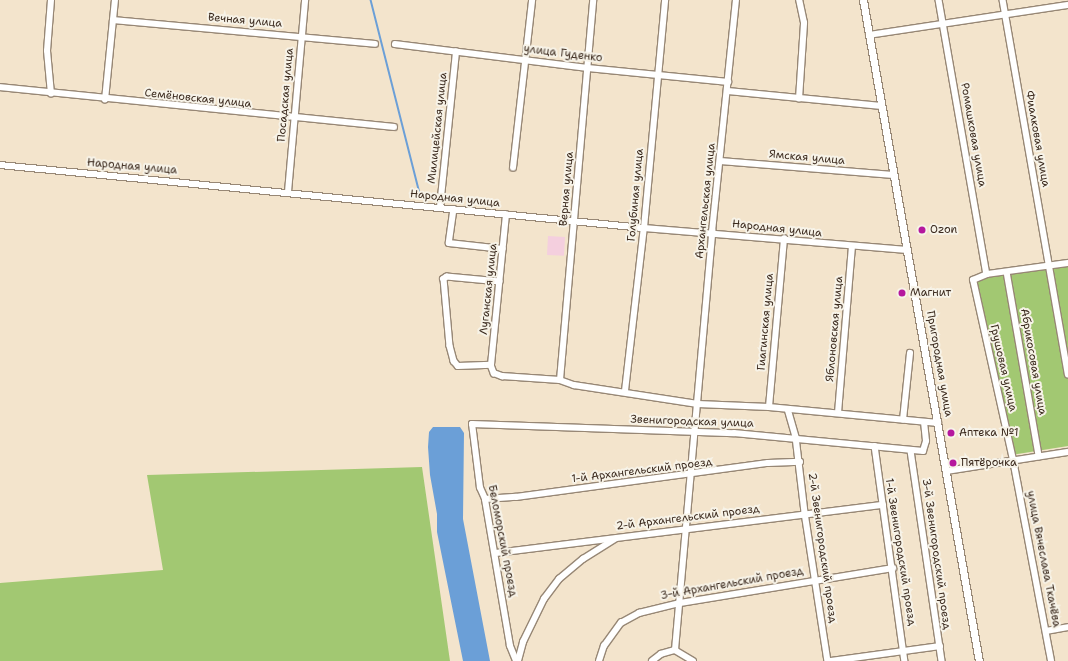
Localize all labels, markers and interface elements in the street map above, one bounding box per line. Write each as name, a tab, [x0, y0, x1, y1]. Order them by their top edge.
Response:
street label: Вечная улица	[207, 11, 283, 31]
street label: улица Гуденко	[523, 43, 603, 65]
street label: Посадская улица	[275, 48, 297, 142]
street label: Милицейская улица	[426, 72, 450, 184]
street label: Ромашковая улица	[957, 82, 989, 188]
street label: Семёновская улица	[144, 87, 252, 111]
street label: Фиалковая улица	[1022, 90, 1052, 188]
street label: Архангельская улица	[693, 143, 719, 259]
street label: Голубиная улица	[625, 148, 647, 242]
street label: Ямская улица	[769, 148, 845, 168]
street label: Верная улица	[557, 151, 577, 227]
street label: Народная улица	[86, 156, 178, 178]
street label: Народная улица	[409, 188, 501, 210]
street label: Народная улица	[731, 218, 823, 240]
place label: Ozon	[930, 223, 957, 237]
marker: Ozon	[917, 225, 927, 235]
street label: Луганская улица	[478, 243, 500, 335]
street label: Гиагинская улица	[755, 273, 777, 371]
street label: Яблоновская улица	[824, 276, 846, 382]
place label: Магнит	[910, 286, 951, 300]
marker: Магнит	[897, 288, 907, 298]
street label: Абрикосовая улица	[1017, 308, 1049, 416]
street label: Пригородная улица	[923, 310, 955, 418]
street label: Грушовая улица	[987, 323, 1019, 413]
street label: Звенигородская улица	[630, 413, 754, 431]
place label: Аптека №1	[959, 426, 1019, 440]
marker: Аптека №1	[946, 428, 956, 438]
street label: 1-й Архангельский проезд	[571, 456, 713, 486]
place label: Пятёрочка	[961, 456, 1017, 470]
marker: Пятёрочка	[948, 458, 958, 468]
street label: 2-й Звенигородский проезд	[805, 472, 839, 624]
street label: 1-й Звенигородский проезд	[882, 477, 918, 627]
street label: 3-й Звенигородский проезд	[919, 478, 953, 630]
street label: Беломорский проезд	[485, 484, 519, 598]
street label: улица Вячеслава Ткачёва	[1023, 490, 1063, 628]
street label: 2-й Архангельский проезд	[615, 503, 761, 533]
street label: 3-й Архангельский проезд	[659, 565, 805, 603]

